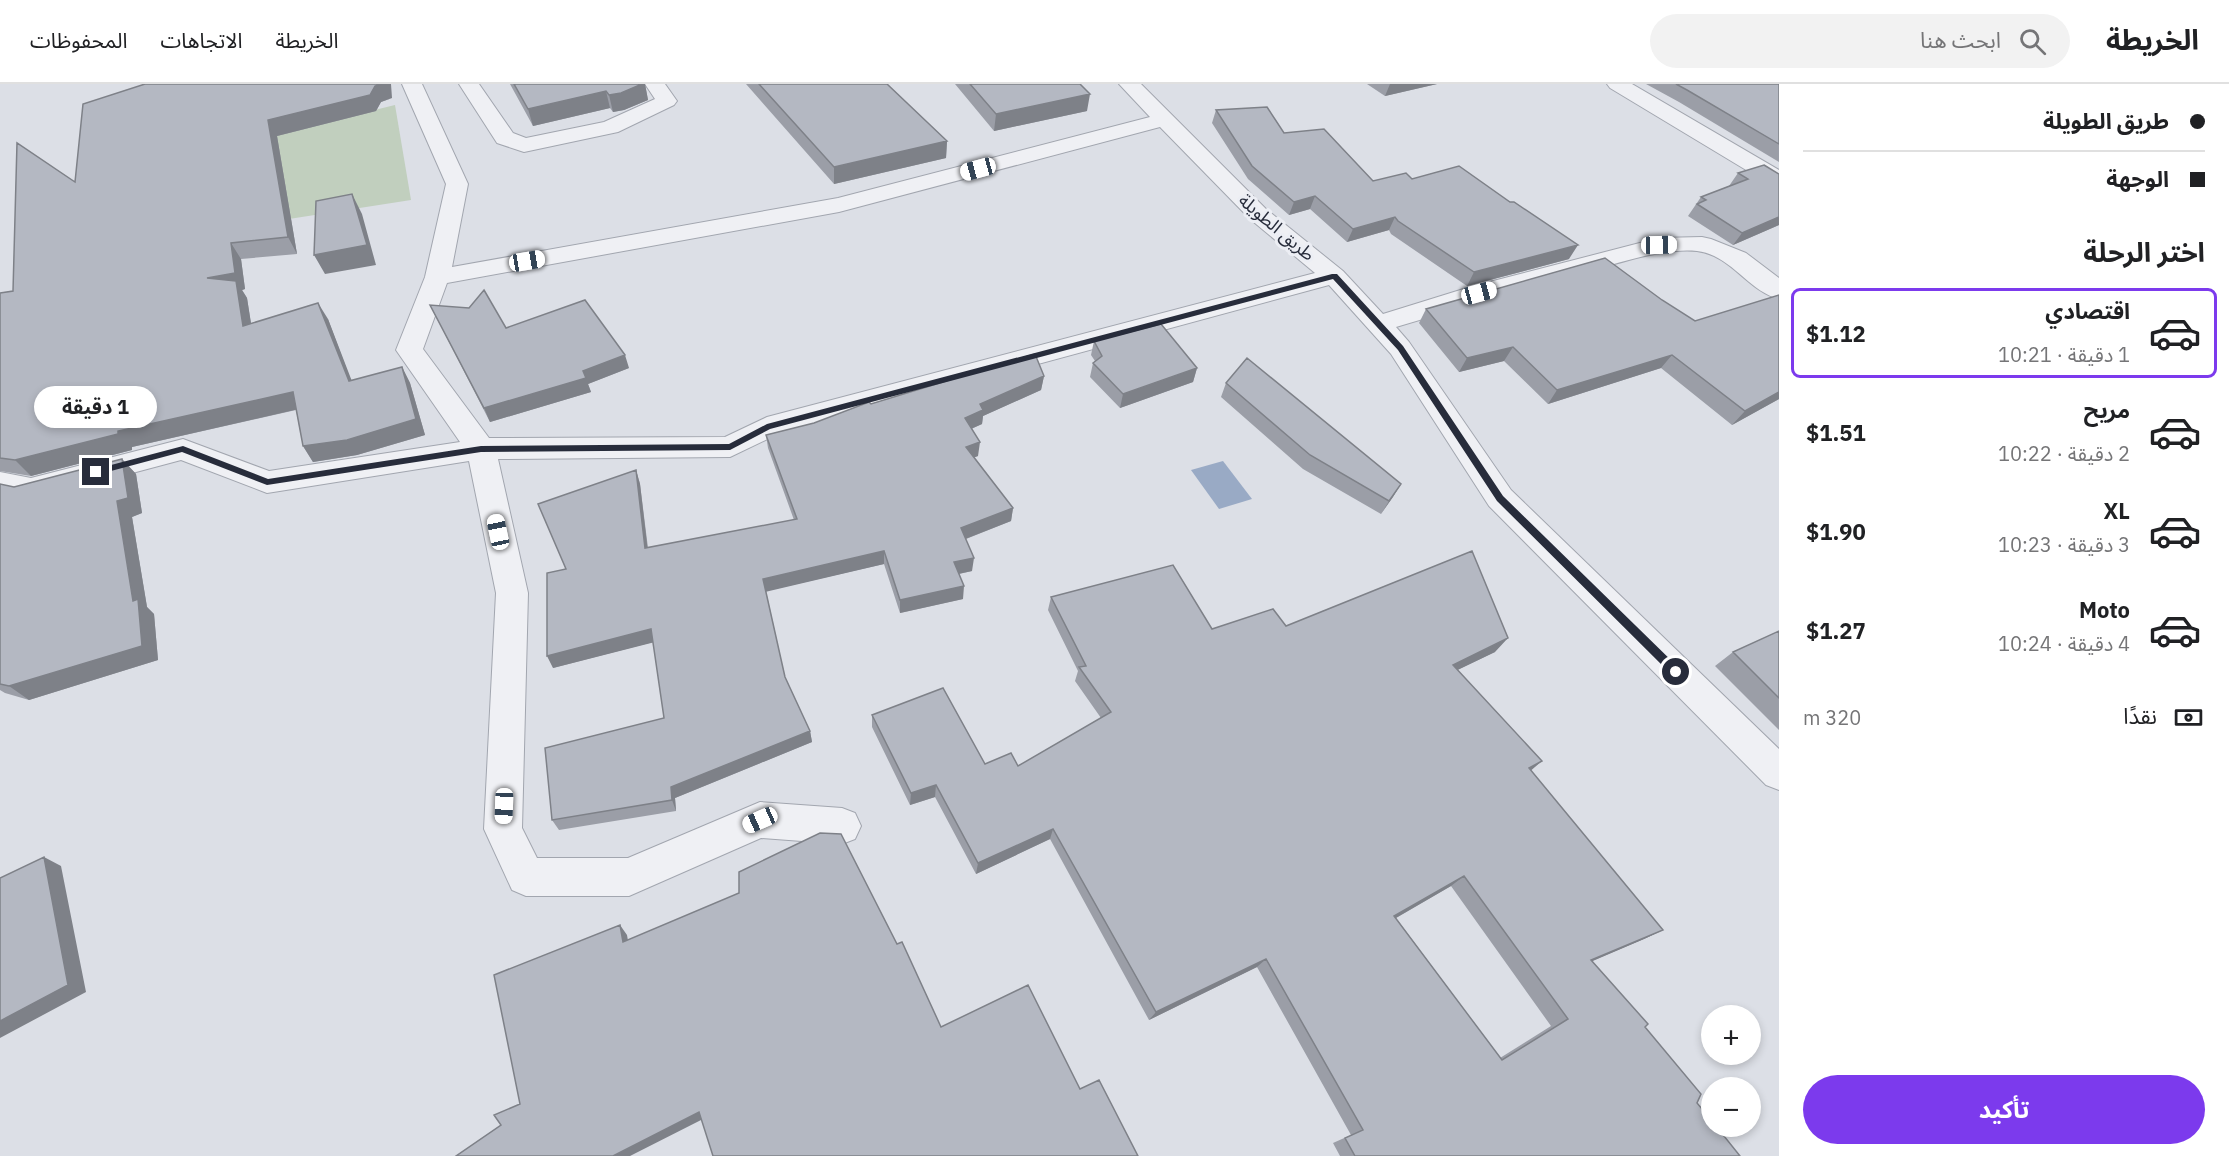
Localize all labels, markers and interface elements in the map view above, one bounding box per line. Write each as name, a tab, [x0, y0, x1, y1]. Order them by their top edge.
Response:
search box	[1650, 14, 2070, 68]
text: الخريطة	[2106, 21, 2199, 58]
text: ابحث هنا	[1920, 25, 2001, 54]
icon: search	[2016, 25, 2049, 58]
text: المحفوظات	[30, 26, 127, 54]
text: الاتجاهات	[160, 26, 242, 54]
text: الخريطة	[275, 26, 338, 54]
text: طريق الطويلة	[2043, 106, 2169, 135]
car	[958, 156, 998, 182]
text: الوجهة	[2106, 164, 2169, 193]
street label: طريق الطويلة	[1234, 188, 1320, 266]
text: اختر الرحلة	[2083, 234, 2205, 269]
car	[1641, 236, 1677, 254]
car	[508, 249, 546, 273]
car	[1459, 280, 1499, 306]
text: اقتصادي	[2045, 296, 2130, 325]
icon: car	[2148, 306, 2202, 360]
text: $1.12	[1806, 319, 1866, 348]
text: 1 دقيقة · 10:21	[1998, 341, 2130, 368]
callout: 1 دقيقة	[34, 385, 158, 427]
text: 1 دقيقة	[62, 393, 129, 420]
text: مريح	[2084, 395, 2130, 424]
icon: car	[2148, 405, 2202, 459]
text: $1.51	[1806, 418, 1866, 447]
text: 2 دقيقة · 10:22	[1998, 440, 2130, 467]
route end	[82, 458, 109, 485]
text: XL	[2104, 496, 2130, 525]
icon: car	[2148, 504, 2202, 558]
car	[485, 513, 511, 551]
text: $1.90	[1806, 517, 1866, 546]
text: 3 دقيقة · 10:23	[1998, 531, 2130, 558]
text: Moto	[2079, 595, 2130, 624]
icon: car	[2148, 603, 2202, 657]
text: $1.27	[1806, 616, 1866, 645]
text: 4 دقيقة · 10:24	[1998, 630, 2130, 657]
route start	[1662, 658, 1689, 685]
text: نقدًا	[2123, 701, 2157, 730]
icon: cash	[2172, 701, 2205, 734]
text: 320 m	[1803, 704, 1861, 731]
car	[494, 788, 514, 824]
car	[740, 804, 780, 836]
map controls	[1701, 1005, 1761, 1137]
button: +	[1701, 1005, 1761, 1065]
button: تأكيد	[1803, 1075, 2205, 1144]
button: −	[1701, 1077, 1761, 1137]

